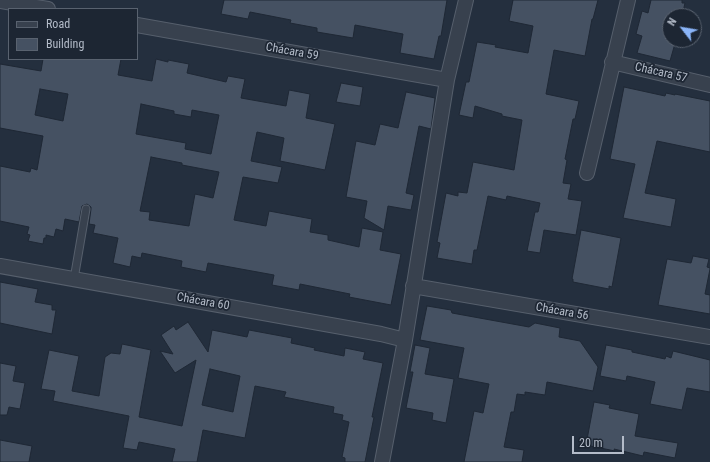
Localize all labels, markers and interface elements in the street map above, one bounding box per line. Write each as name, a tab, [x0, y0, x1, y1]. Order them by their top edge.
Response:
legend	[8, 8, 138, 60]
north arrow	[662, 8, 702, 48]
text: N	[665, 16, 679, 28]
text: Road	[46, 17, 70, 31]
text: Building	[46, 37, 84, 51]
street label: Chácara 59	[264, 40, 320, 64]
street label: Chácara 57	[633, 60, 689, 86]
street label: Chácara 60	[175, 290, 231, 314]
street label: Chácara 56	[534, 300, 590, 324]
scale bar	[574, 428, 626, 454]
text: 20 m	[579, 436, 603, 450]

